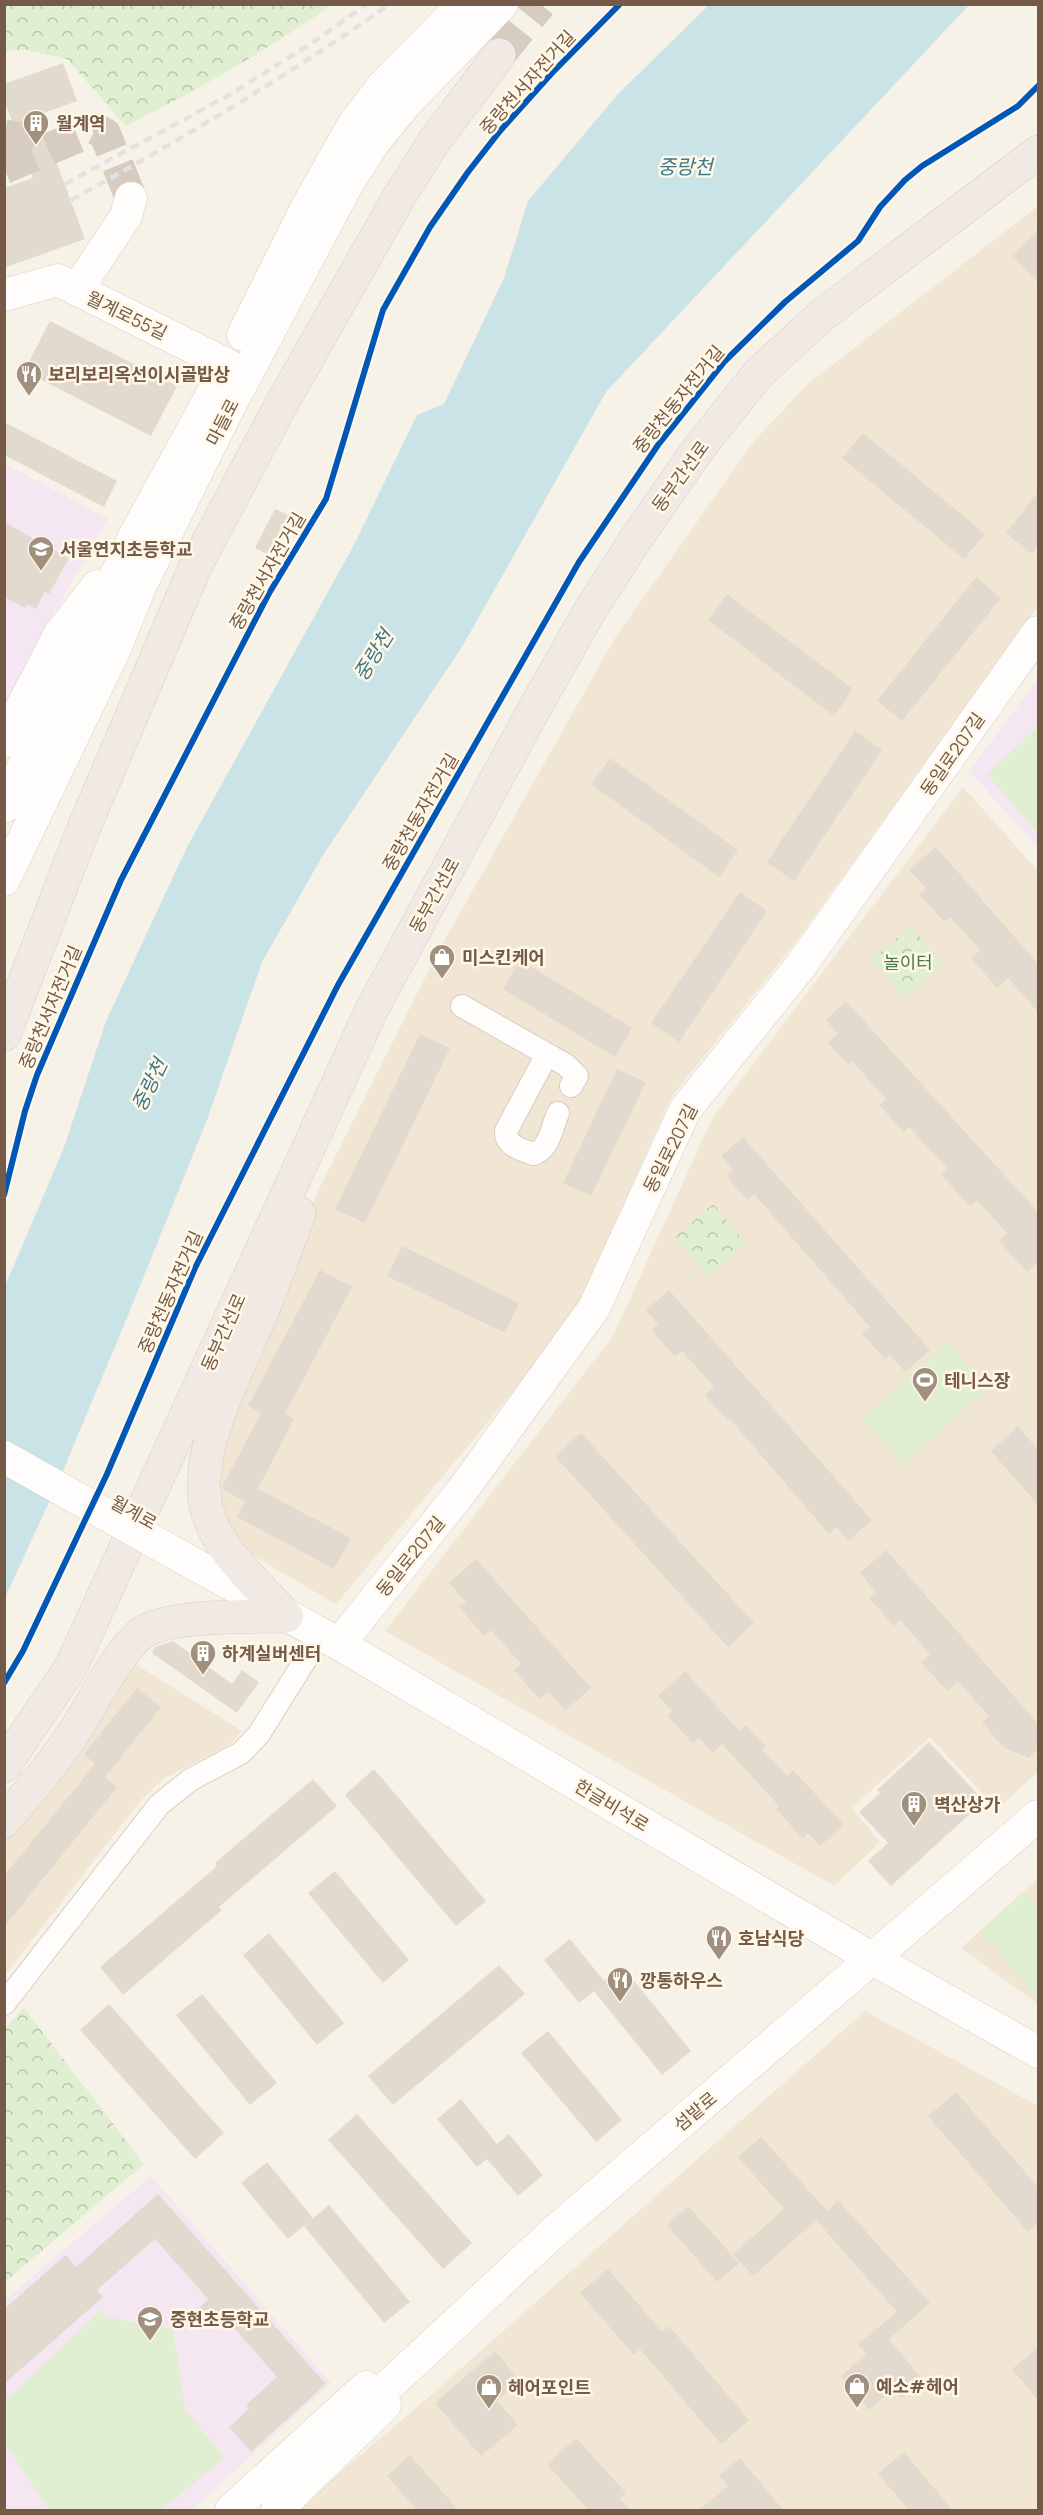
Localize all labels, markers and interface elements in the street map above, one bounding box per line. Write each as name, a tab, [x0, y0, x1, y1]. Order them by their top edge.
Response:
street label: 중랑천서자전거길	[474, 25, 580, 139]
building icon: 월계역	[21, 108, 51, 146]
place label: 월계역	[56, 111, 106, 135]
water label: 중랑천	[657, 153, 715, 180]
street label: 월계로55길	[83, 285, 171, 345]
street label: 중랑천동자전거길	[627, 340, 729, 458]
restaurant icon: 보리보리옥선이시골밥상	[14, 359, 44, 397]
place label: 보리보리옥선이시골밥상	[48, 362, 231, 386]
street label: 마들로	[200, 394, 244, 450]
street label: 동부간선로	[646, 435, 714, 517]
street label: 중랑천서자전거길	[223, 508, 311, 634]
school or university icon: 서울연지초등학교	[26, 534, 56, 572]
place label: 서울연지초등학교	[60, 537, 192, 561]
water label: 중랑천	[347, 622, 400, 686]
street label: 동일로207길	[914, 708, 990, 800]
street label: 중랑천동자전거길	[376, 749, 464, 875]
street label: 동부간선로	[403, 853, 465, 937]
street label: 중랑천서자전거길	[13, 941, 87, 1073]
shop icon: 미스킨케어	[427, 942, 457, 980]
place label: 미스킨케어	[462, 945, 545, 969]
park label: 놀이터	[883, 950, 933, 974]
water label: 중랑천	[125, 1052, 174, 1116]
street label: 동일로207길	[637, 1100, 703, 1196]
street label: 중랑천동자전거길	[132, 1227, 208, 1357]
street label: 동부간선로	[195, 1289, 251, 1375]
sports icon: 테니스장	[910, 1365, 940, 1403]
place label: 테니스장	[944, 1368, 1011, 1392]
street label: 월계로	[106, 1489, 162, 1535]
street label: 동일로207길	[370, 1511, 450, 1601]
building icon: 하계실버센터	[188, 1638, 218, 1676]
place label: 하계실버센터	[222, 1641, 321, 1665]
street label: 한글비석로	[570, 1773, 654, 1837]
building icon: 벽산상가	[899, 1789, 929, 1827]
place label: 벽산상가	[934, 1792, 1001, 1816]
restaurant icon: 호남식당	[704, 1923, 734, 1961]
place label: 호남식당	[738, 1926, 804, 1950]
restaurant icon: 깡통하우스	[605, 1965, 635, 2003]
place label: 깡통하우스	[640, 1968, 723, 1992]
street label: 섬밭로	[668, 2086, 722, 2136]
school or university icon: 중현초등학교	[135, 2304, 165, 2342]
place label: 중현초등학교	[170, 2307, 269, 2331]
shop icon: 예소#헤어	[842, 2371, 872, 2409]
shop icon: 헤어포인트	[474, 2372, 504, 2410]
place label: 예소#헤어	[876, 2374, 959, 2398]
place label: 헤어포인트	[508, 2375, 591, 2399]

